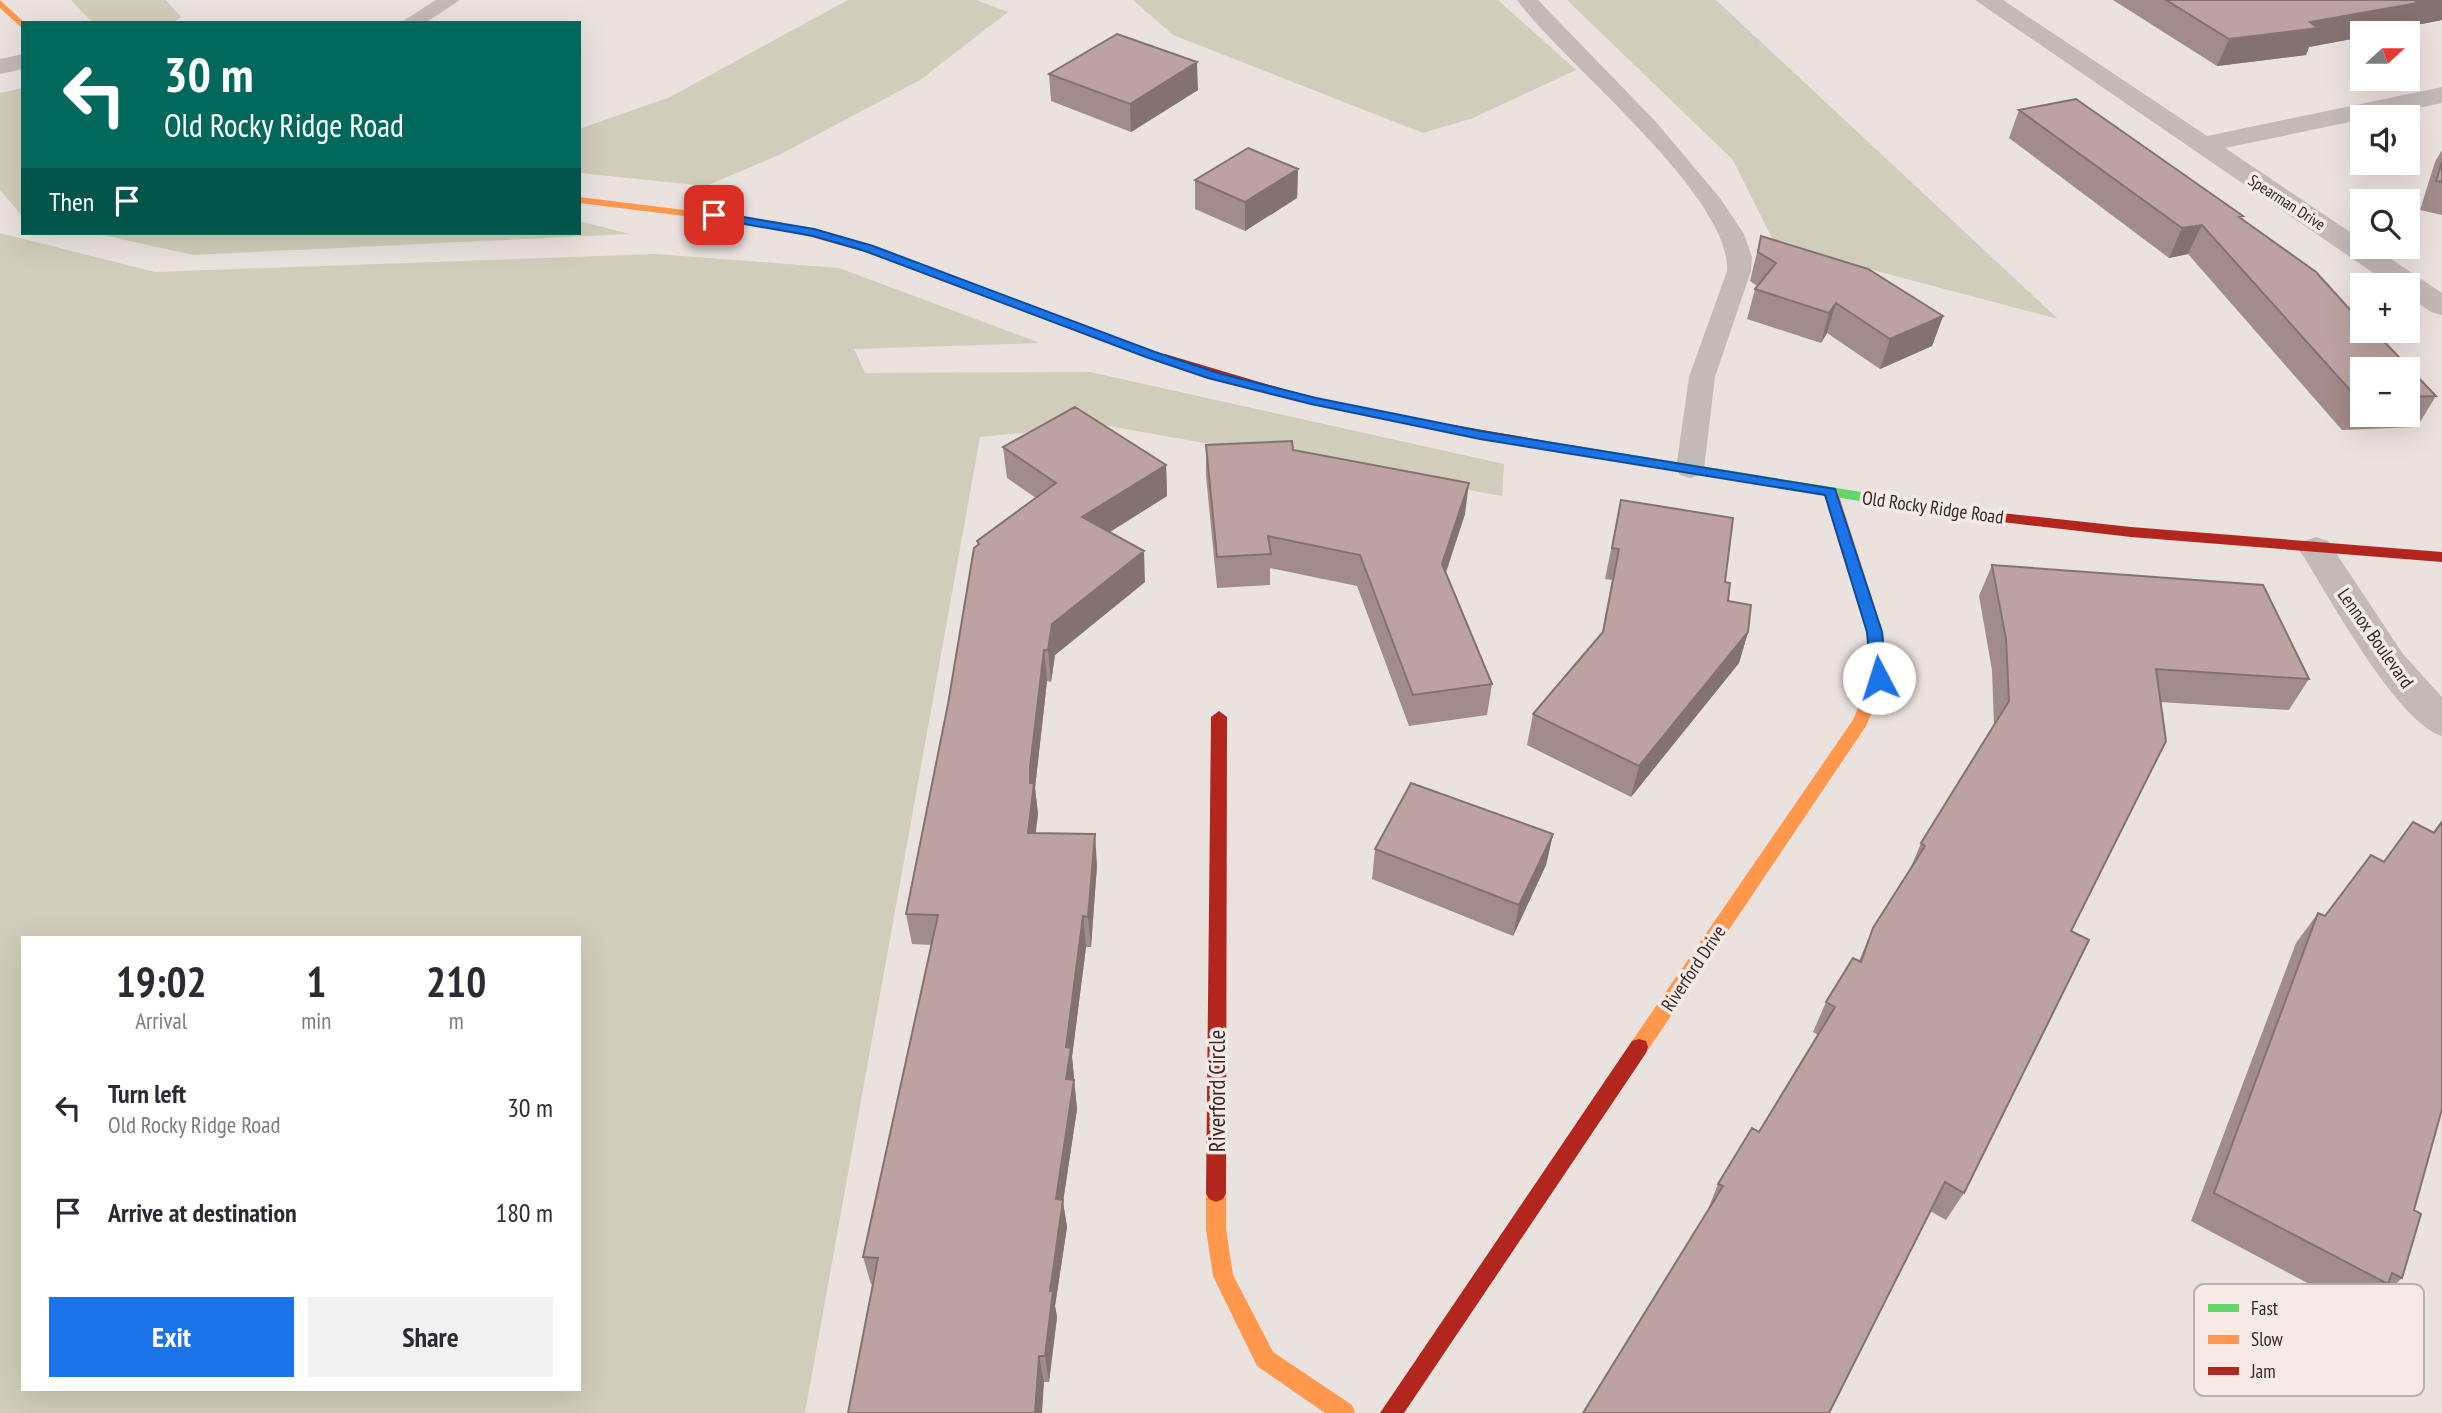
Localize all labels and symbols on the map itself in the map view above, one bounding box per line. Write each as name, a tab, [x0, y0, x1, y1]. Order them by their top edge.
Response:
north arrow	[2350, 21, 2420, 91]
street label: Spearman Drive	[2245, 170, 2329, 234]
pin	[684, 185, 744, 245]
street label: Old Rocky Ridge Road	[1861, 485, 2005, 529]
street label: Lennox Boulevard	[2333, 583, 2419, 693]
position arrow	[1842, 641, 1916, 715]
street label: Riverford Drive	[1655, 920, 1731, 1016]
street label: Riverford Circle	[1202, 1030, 1231, 1152]
legend	[2194, 1284, 2424, 1396]
text: Fast	[2251, 1296, 2279, 1320]
text: Slow	[2251, 1327, 2284, 1351]
text: Jam	[2250, 1359, 2276, 1383]

